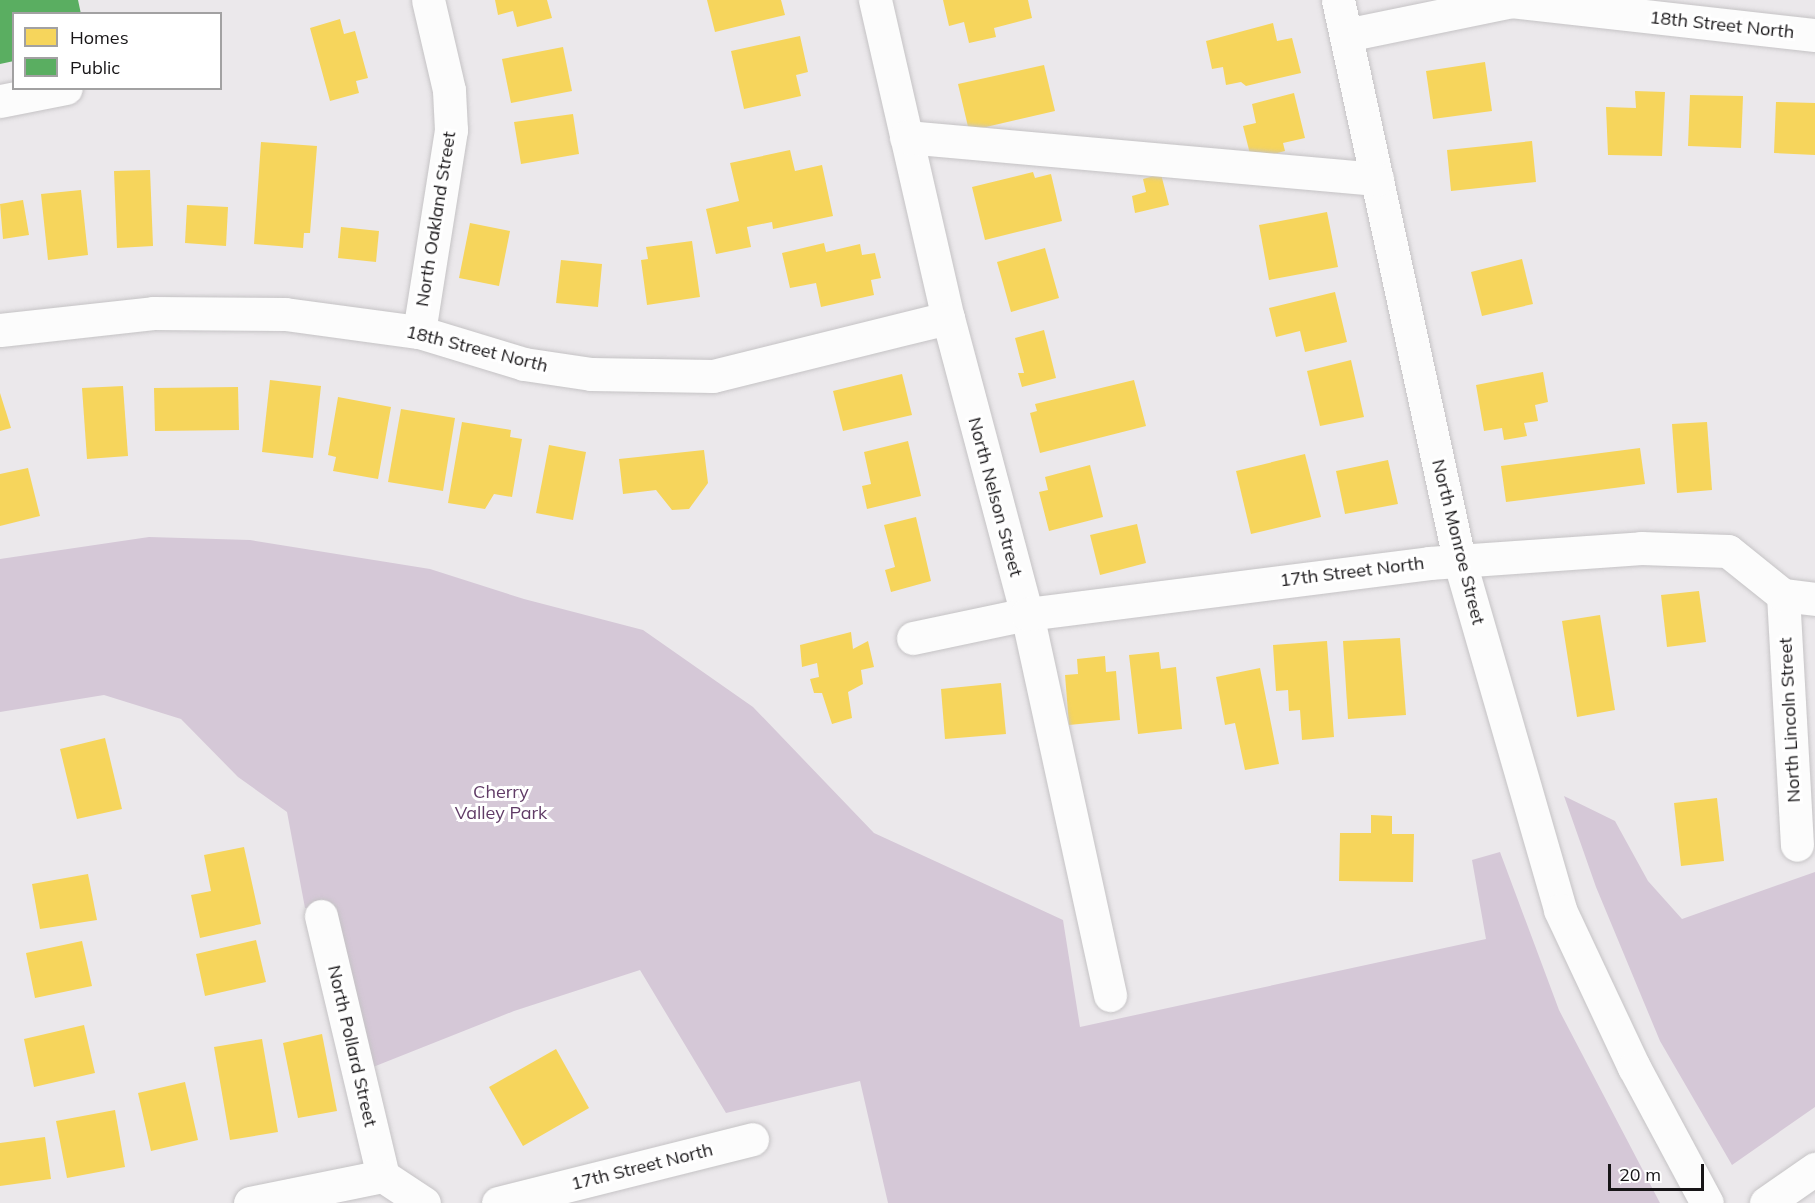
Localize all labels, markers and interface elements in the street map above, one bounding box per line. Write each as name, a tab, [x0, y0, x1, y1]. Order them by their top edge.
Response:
street label: 18th Street North	[1649, 7, 1795, 43]
legend	[12, 12, 222, 90]
text: Homes	[70, 26, 129, 49]
text: Public	[70, 56, 120, 79]
street label: North Oakland Street	[411, 130, 461, 308]
street label: 18th Street North	[404, 321, 550, 377]
street label: North Nelson Street	[963, 415, 1027, 579]
street label: North Monroe Street	[1427, 457, 1489, 627]
street label: 17th Street North	[1279, 552, 1425, 592]
street label: North Lincoln Street	[1775, 637, 1805, 803]
park label: Cherry Valley Park	[455, 782, 547, 824]
street label: North Pollard Street	[323, 963, 381, 1129]
street label: 17th Street North	[569, 1139, 715, 1195]
scale bar	[1611, 1152, 1707, 1190]
text: 20 m	[1619, 1163, 1661, 1186]

